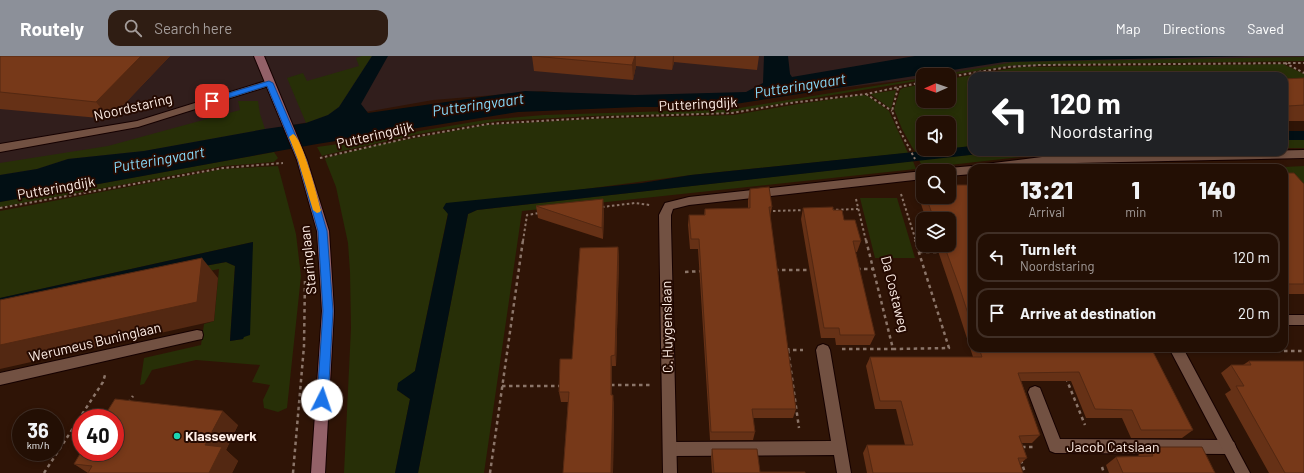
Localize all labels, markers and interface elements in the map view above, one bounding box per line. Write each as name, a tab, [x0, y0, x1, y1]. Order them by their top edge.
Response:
search box	[108, 10, 388, 46]
text: Routely	[20, 17, 84, 40]
icon: search	[122, 17, 144, 39]
text: Search here	[154, 19, 232, 37]
text: Map	[1116, 20, 1141, 37]
text: Directions	[1163, 20, 1225, 37]
text: Saved	[1247, 20, 1284, 37]
north arrow	[916, 68, 956, 108]
map controls	[916, 68, 956, 252]
water label: Putteringvaart	[753, 69, 848, 101]
pin	[195, 84, 229, 118]
text: 120 m	[1050, 86, 1121, 120]
icon: left	[984, 88, 1036, 140]
street label: Noordstaring	[92, 89, 174, 124]
water label: Putteringvaart	[431, 89, 526, 119]
icon: arrive	[201, 90, 223, 112]
street label: Putteringdijk	[658, 93, 738, 114]
button: sound	[916, 116, 956, 156]
street label: Putteringdijk	[335, 117, 415, 152]
text: Noordstaring	[1050, 120, 1153, 142]
water label: Putteringvaart	[112, 142, 207, 176]
button: search	[916, 164, 956, 204]
street label: Putteringdijk	[16, 172, 96, 203]
text: 13:21	[1020, 175, 1073, 204]
text: 1	[1131, 175, 1140, 204]
text: 140	[1199, 175, 1236, 204]
text: Arrival	[1028, 204, 1065, 220]
text: min	[1125, 204, 1146, 220]
text: m	[1212, 204, 1223, 220]
button: layers	[916, 212, 956, 252]
street label: Staringlaan	[295, 225, 320, 295]
text: Turn left	[1020, 240, 1076, 258]
icon: left	[986, 246, 1008, 268]
text: 120 m	[1233, 248, 1270, 266]
street label: Da Costaweg	[878, 254, 913, 334]
text: Noordstaring	[1020, 258, 1094, 274]
street label: C. Huygenslaan	[657, 281, 676, 373]
icon: arrive	[986, 302, 1008, 324]
text: Arrive at destination	[1020, 304, 1156, 322]
text: 20 m	[1238, 304, 1270, 322]
street label: Werumeus Buninglaan	[27, 318, 163, 365]
position arrow	[301, 379, 343, 421]
speed limit sign: 40	[72, 409, 124, 461]
text: 36	[27, 418, 49, 442]
place label: Klassewerk	[185, 427, 257, 444]
marker: Klassewerk	[172, 431, 182, 441]
street label: Jacob Catslaan	[1067, 438, 1159, 455]
text: km/h	[27, 439, 49, 451]

